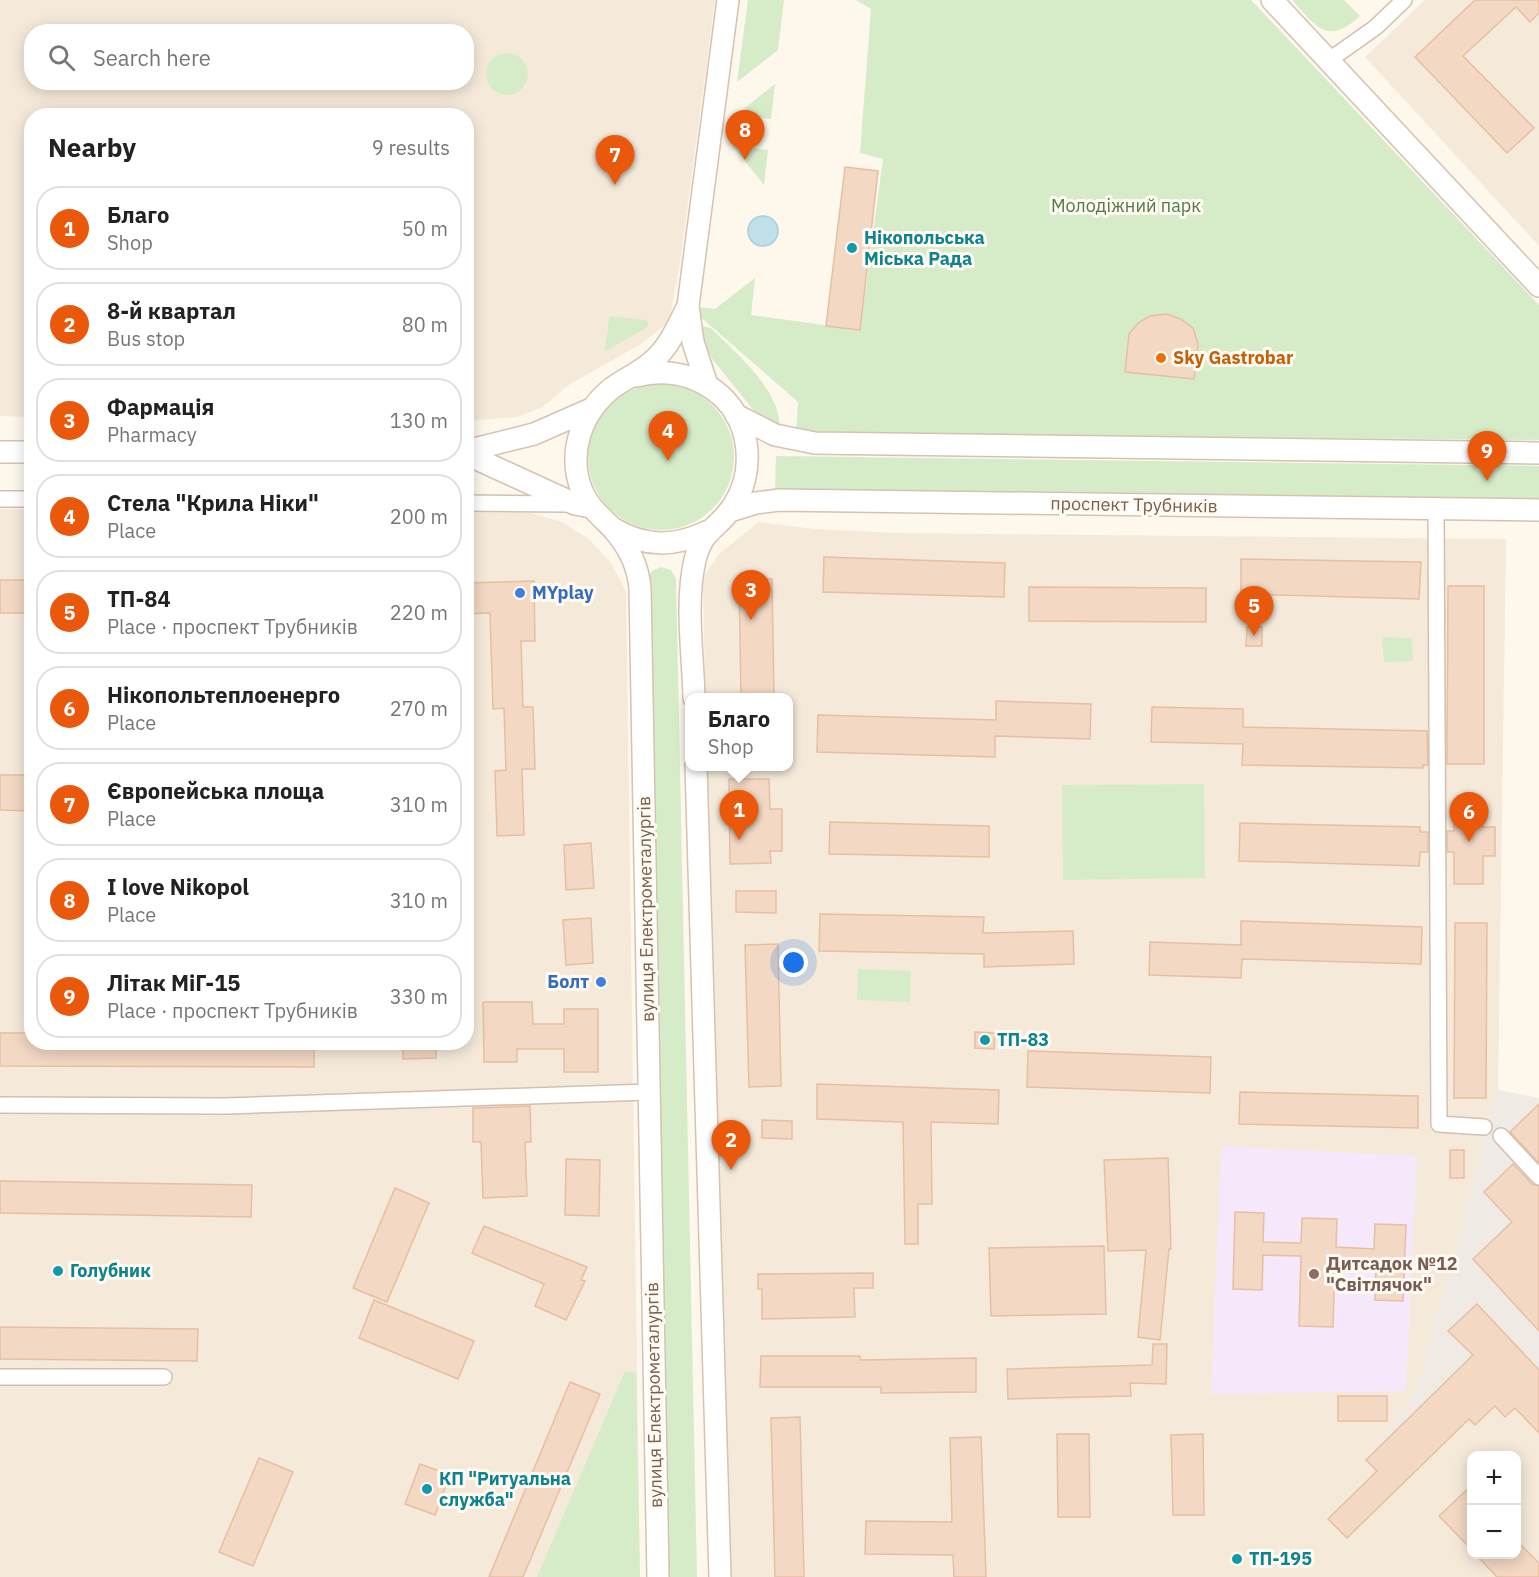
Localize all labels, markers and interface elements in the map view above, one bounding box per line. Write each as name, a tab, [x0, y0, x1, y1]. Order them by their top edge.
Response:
search box	[24, 24, 474, 90]
icon: search	[45, 41, 78, 74]
text: Search here	[93, 43, 211, 72]
pin: 8	[726, 110, 764, 160]
text: Nearby	[48, 130, 136, 164]
text: 9 results	[372, 134, 450, 161]
pin: 7	[596, 136, 634, 185]
park label: Молодіжний парк	[1051, 194, 1201, 217]
text: Благо	[107, 200, 169, 229]
text: 1	[64, 215, 76, 242]
text: 50 m	[402, 215, 448, 242]
place label: Нiкопольська Міська Рада	[864, 226, 985, 270]
text: Shop	[107, 229, 153, 256]
marker: Нiкопольська Міська Рада	[845, 241, 859, 255]
text: 8-й квартал	[107, 296, 236, 325]
text: 2	[64, 311, 76, 338]
text: 80 m	[402, 311, 448, 338]
text: Bus stop	[107, 325, 185, 352]
place label: Sky Gastrobar	[1173, 346, 1293, 369]
marker: Sky Gastrobar	[1154, 351, 1168, 365]
text: Фармація	[107, 392, 214, 421]
text: 3	[64, 407, 76, 434]
text: 130 m	[390, 407, 448, 434]
pin: 4	[648, 412, 688, 461]
text: Pharmacy	[107, 421, 197, 448]
pin: 9	[1468, 432, 1506, 481]
text: Стела "Крила Ніки"	[107, 488, 319, 517]
street label: проспект Трубників	[1050, 492, 1218, 517]
text: 4	[64, 503, 76, 530]
text: 200 m	[390, 503, 448, 530]
text: Place	[107, 517, 156, 544]
pin: 3	[732, 570, 771, 620]
place label: MYplay	[532, 581, 594, 604]
text: ТП-84	[107, 584, 171, 613]
marker: MYplay	[513, 586, 527, 600]
pin: 5	[1234, 586, 1274, 636]
text: 5	[64, 599, 76, 626]
text: 220 m	[390, 599, 448, 626]
text: Place · проспект Трубників	[107, 613, 358, 640]
text: Нікопольтеплоенерго	[107, 680, 340, 709]
popup	[685, 693, 793, 771]
text: 6	[64, 695, 76, 722]
text: 270 m	[390, 695, 448, 722]
text: Благо	[708, 704, 770, 733]
text: Place	[107, 709, 156, 736]
text: Shop	[708, 733, 754, 760]
text: Європейська площа	[107, 776, 324, 805]
pin: 1	[720, 790, 758, 840]
text: 7	[64, 791, 76, 818]
text: 310 m	[390, 791, 448, 818]
pin: 6	[1450, 792, 1488, 842]
street label: вулиця Електрометалургів	[632, 796, 659, 1022]
text: Place	[107, 805, 156, 832]
text: I love Nikopol	[107, 872, 249, 901]
text: 8	[64, 887, 76, 914]
text: 310 m	[390, 887, 448, 914]
text: Place	[107, 901, 156, 928]
your location	[779, 948, 808, 977]
text: Літак МіГ-15	[107, 968, 241, 997]
place label: Болт	[547, 970, 589, 993]
marker: Болт	[594, 975, 608, 989]
text: 9	[64, 983, 76, 1010]
text: 330 m	[390, 983, 448, 1010]
text: Place · проспект Трубників	[107, 997, 358, 1024]
place label: ТП-83	[997, 1028, 1049, 1051]
marker: ТП-83	[978, 1033, 992, 1047]
pin: 2	[712, 1120, 750, 1170]
place label: Дитсадок №12 "Світлячок"	[1326, 1252, 1458, 1296]
place label: Голубник	[70, 1259, 151, 1282]
marker: Голубник	[51, 1264, 65, 1278]
marker: Дитсадок №12 "Світлячок"	[1307, 1267, 1321, 1281]
street label: вулиця Електрометалургів	[640, 1282, 667, 1508]
map controls	[1467, 1451, 1521, 1559]
button: +	[1467, 1451, 1521, 1505]
place label: КП "Ритуальна служба"	[439, 1467, 571, 1511]
marker: КП "Ритуальна служба"	[420, 1482, 434, 1496]
button: −	[1467, 1505, 1521, 1559]
place label: ТП-195	[1249, 1547, 1312, 1570]
marker: ТП-195	[1230, 1552, 1244, 1566]

